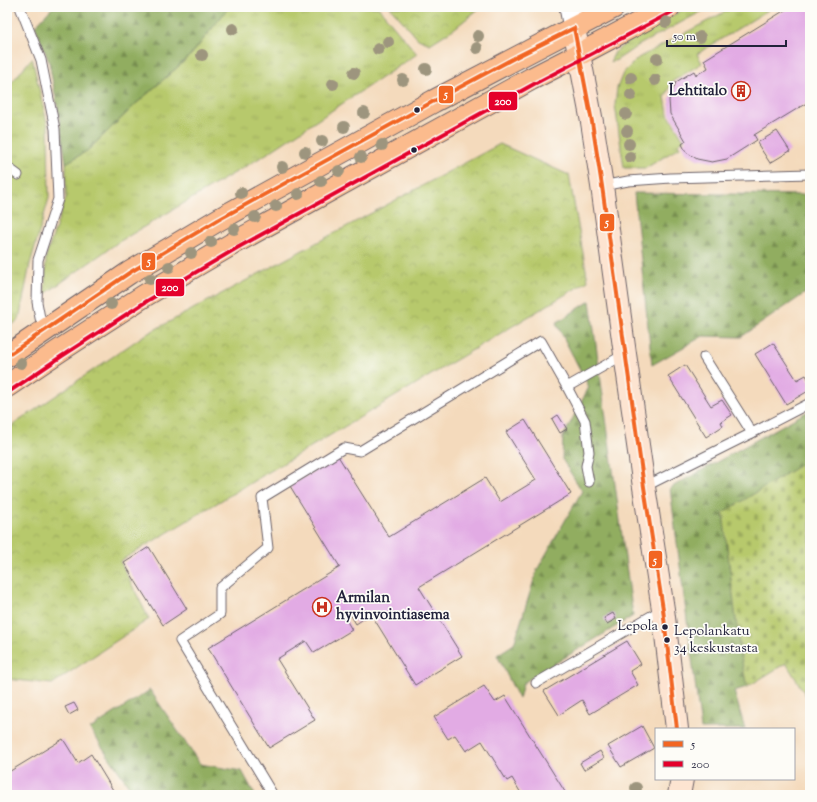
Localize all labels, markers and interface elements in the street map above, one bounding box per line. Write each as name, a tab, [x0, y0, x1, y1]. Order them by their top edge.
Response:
scale bar	[667, 22, 786, 48]
text: 50 m	[672, 28, 696, 46]
building icon: Lehtitalo	[730, 80, 752, 102]
place label: Lehtitalo	[669, 81, 727, 102]
line badge: 5	[438, 85, 454, 104]
text: 5	[443, 87, 448, 103]
line badge: 200	[488, 91, 518, 111]
text: 200	[495, 94, 512, 110]
unlabelled marker	[412, 105, 422, 115]
unlabelled marker	[409, 145, 419, 155]
line badge: 5	[599, 213, 615, 232]
text: 5	[604, 215, 609, 231]
line badge: 5	[141, 252, 156, 271]
text: 5	[146, 254, 151, 270]
line badge: 200	[155, 278, 185, 297]
text: 200	[162, 280, 179, 296]
line badge: 5	[648, 550, 663, 569]
text: 5	[652, 553, 657, 569]
place label: Armilan hyvinvointiasema	[336, 588, 450, 626]
hospital icon: Armilan hyvinvointiasema	[311, 596, 333, 618]
place label: Lepola	[617, 617, 659, 637]
marker: Lepola	[660, 622, 670, 632]
place label: Lepolankatu 34 keskustasta	[674, 622, 759, 659]
marker: Lepolankatu 34 keskustasta	[662, 635, 672, 645]
legend	[655, 728, 795, 780]
text: 5	[690, 736, 695, 754]
text: 200	[691, 756, 709, 774]

